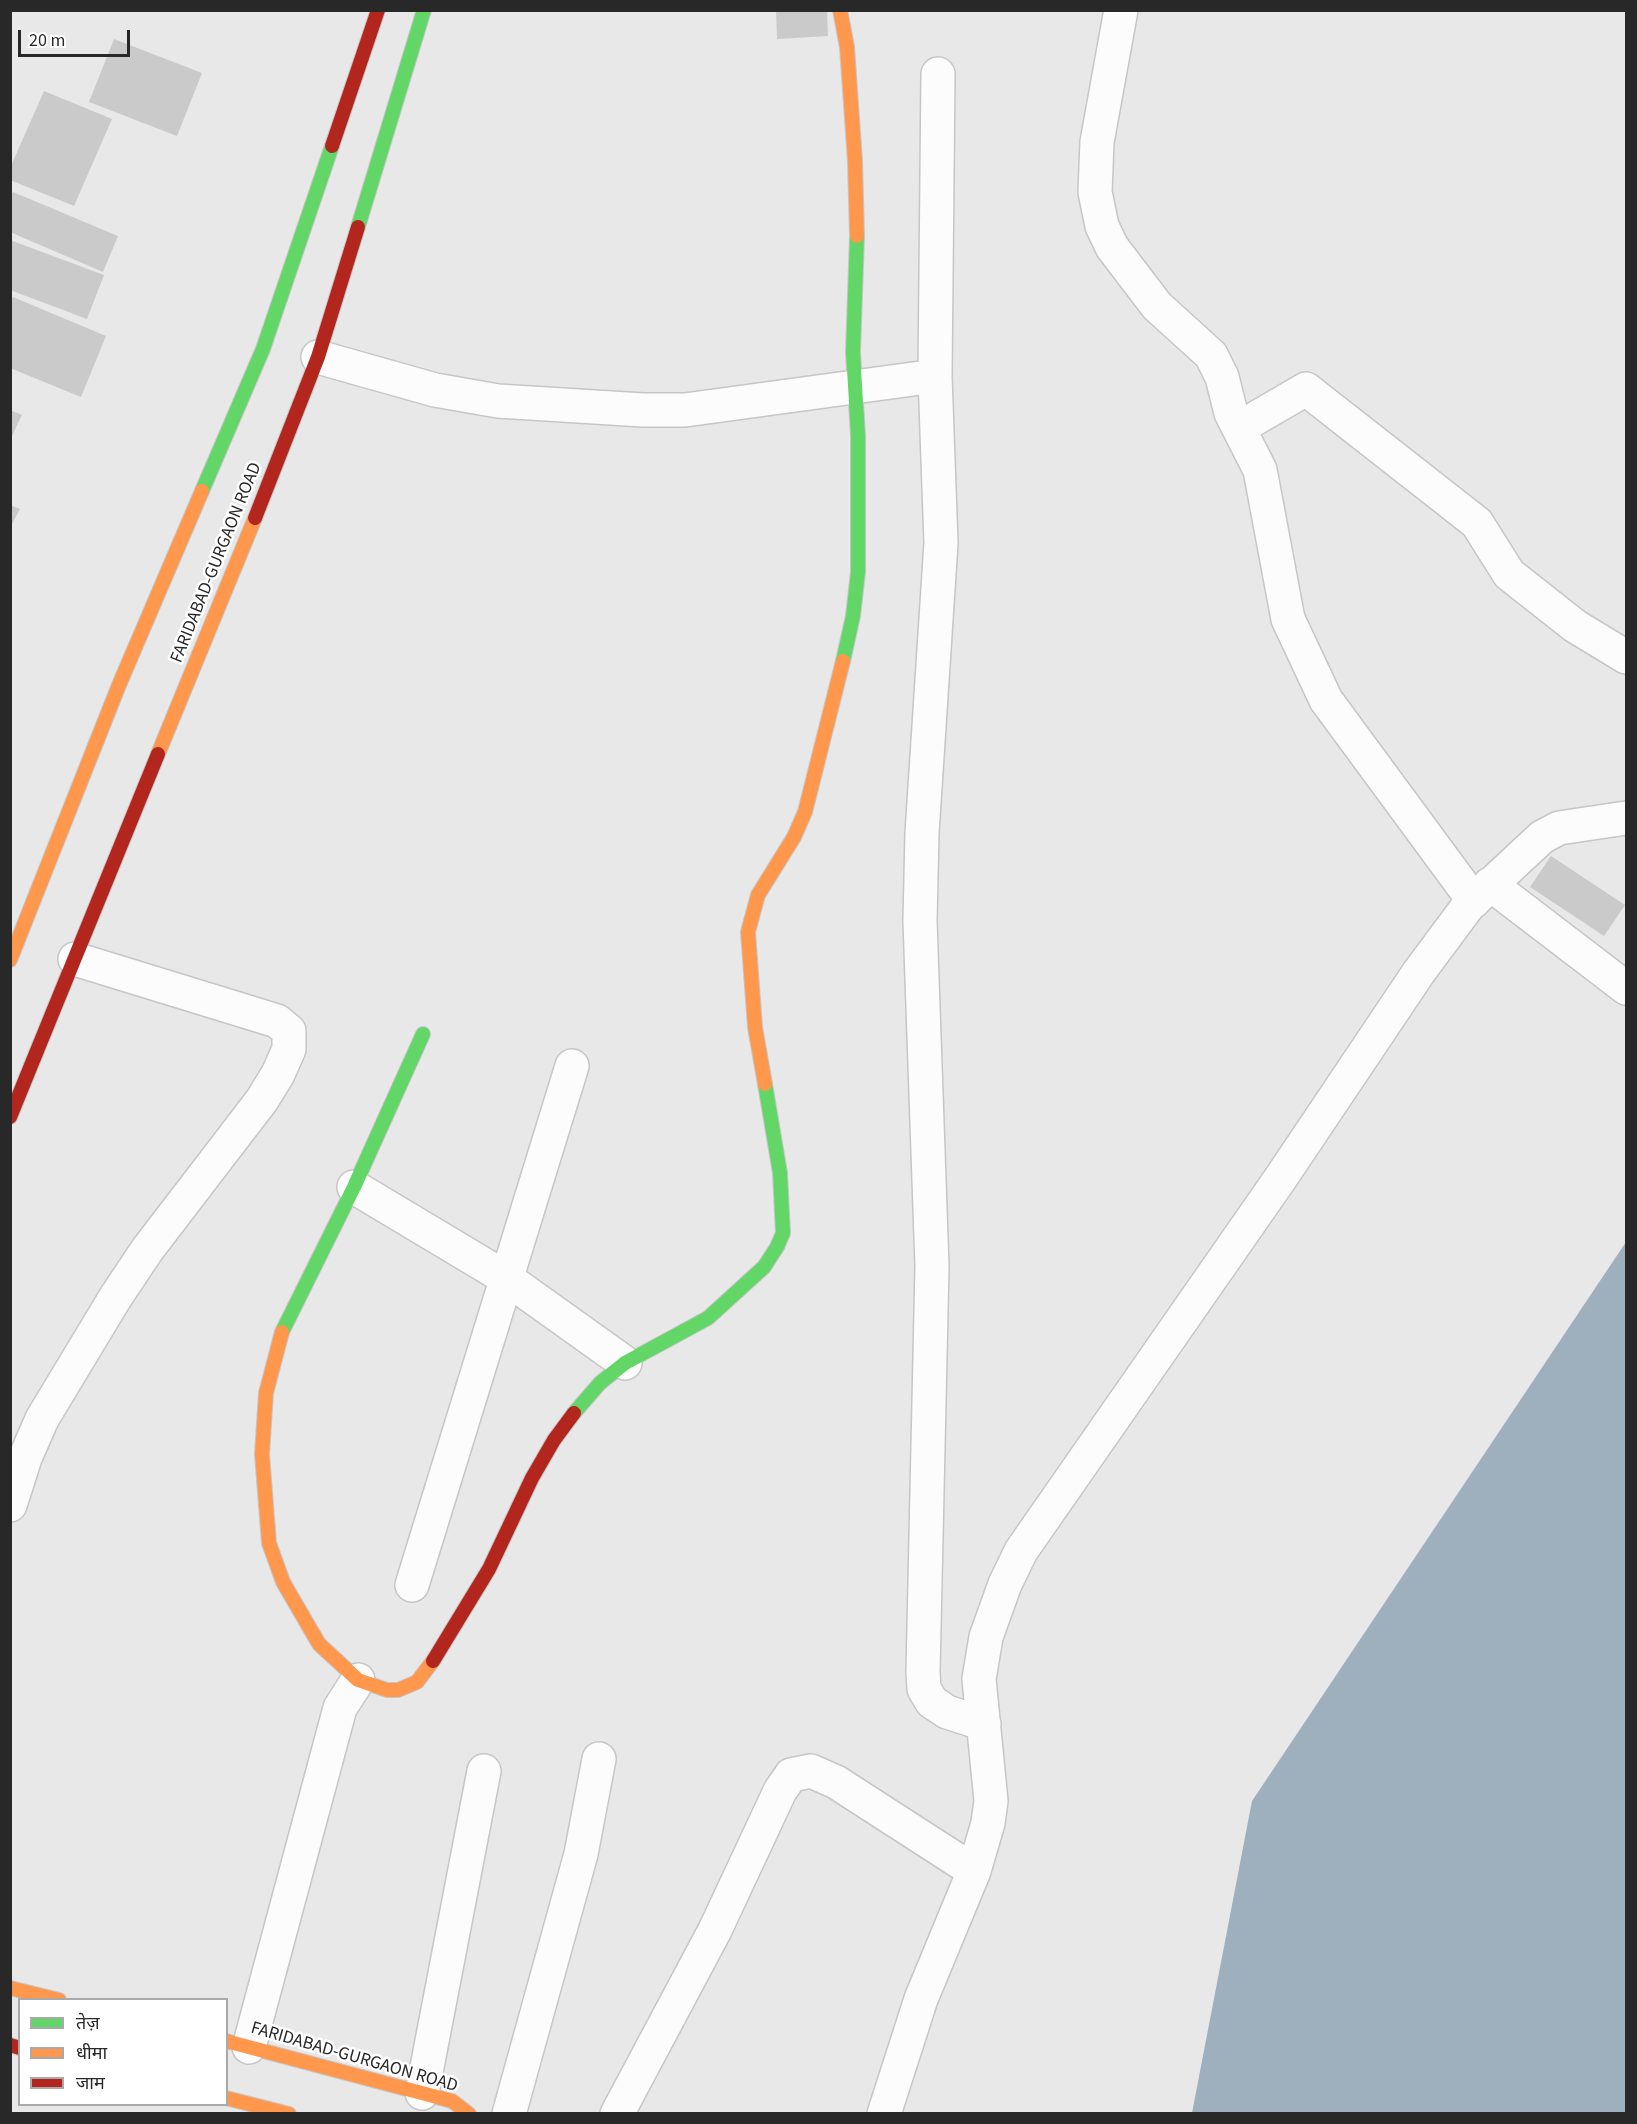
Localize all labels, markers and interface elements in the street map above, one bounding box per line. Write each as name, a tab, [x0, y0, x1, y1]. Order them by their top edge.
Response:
scale bar	[21, 18, 134, 56]
text: 20 m	[29, 28, 65, 53]
street label: FARIDABAD-GURGAON ROAD	[167, 460, 267, 666]
legend	[18, 1998, 228, 2106]
text: तेज़	[76, 2011, 100, 2036]
street label: FARIDABAD-GURGAON ROAD	[248, 2018, 460, 2098]
text: धीमा	[76, 2041, 107, 2066]
text: जाम	[76, 2071, 105, 2096]

